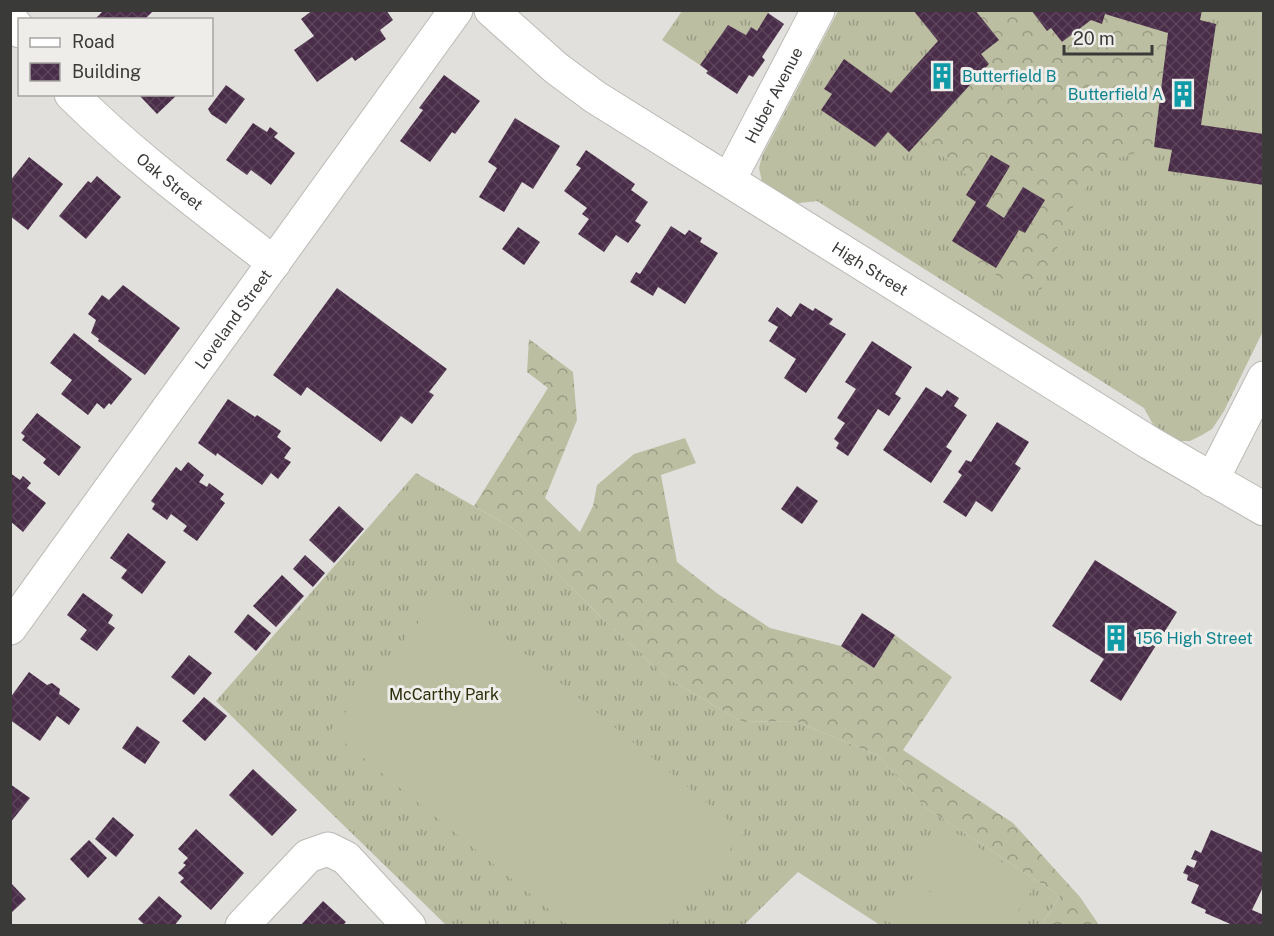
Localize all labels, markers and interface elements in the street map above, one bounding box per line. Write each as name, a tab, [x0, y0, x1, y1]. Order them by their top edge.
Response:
legend	[18, 18, 213, 96]
scale bar	[1064, 18, 1152, 56]
text: 20 m	[1073, 28, 1115, 49]
text: Road	[72, 31, 115, 52]
street label: Huber Avenue	[741, 44, 807, 146]
text: Building	[72, 61, 141, 82]
building icon: Butterfield B	[927, 61, 957, 91]
place label: Butterfield B	[962, 67, 1057, 86]
building icon: Butterfield A	[1168, 79, 1198, 109]
place label: Butterfield A	[1068, 85, 1163, 104]
street label: Oak Street	[132, 149, 207, 214]
street label: High Street	[828, 238, 911, 300]
street label: Loveland Street	[191, 266, 276, 373]
building icon: 156 High Street	[1101, 623, 1131, 653]
place label: 156 High Street	[1136, 629, 1253, 648]
park label: McCarthy Park	[389, 685, 499, 704]

